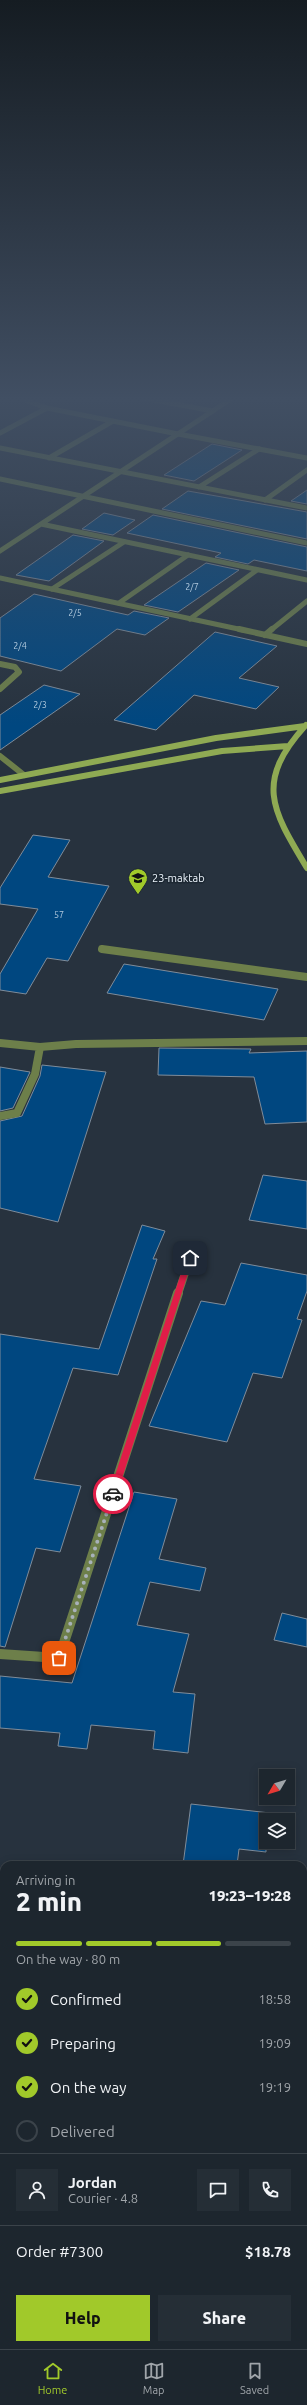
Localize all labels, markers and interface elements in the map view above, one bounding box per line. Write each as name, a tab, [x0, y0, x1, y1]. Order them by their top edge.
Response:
house number: 2/7	[185, 582, 199, 592]
house number: 2/5	[68, 608, 82, 618]
house number: 2/4	[13, 641, 27, 651]
house number: 2/3	[33, 700, 47, 710]
school or university icon: 23-maktab	[127, 867, 149, 895]
place label: 23-maktab	[152, 872, 205, 884]
house number: 57	[54, 910, 64, 920]
pin	[173, 1241, 207, 1275]
icon: home	[179, 1247, 201, 1269]
courier	[93, 1474, 133, 1514]
icon: car	[102, 1483, 124, 1505]
pin	[42, 1641, 76, 1675]
icon: bag	[48, 1647, 70, 1669]
north arrow	[259, 1769, 295, 1805]
map controls	[259, 1769, 295, 1849]
button: layers	[259, 1813, 295, 1849]
text: Arriving in	[16, 1873, 75, 1887]
text: 2 min	[16, 1887, 82, 1916]
text: 19:23–19:28	[208, 1887, 291, 1904]
text: On the way · 80 m	[16, 1952, 120, 1966]
icon: check	[16, 1988, 38, 2010]
text: Confirmed	[50, 1991, 122, 2008]
text: 18:58	[258, 1992, 291, 2006]
icon: check	[16, 2032, 38, 2054]
text: Preparing	[50, 2035, 116, 2052]
text: 19:09	[258, 2036, 291, 2050]
icon: check	[16, 2076, 38, 2098]
text: On the way	[50, 2079, 126, 2096]
text: 19:19	[258, 2080, 291, 2094]
text: Delivered	[50, 2123, 115, 2140]
button: person	[16, 2169, 58, 2211]
button: chat	[197, 2169, 239, 2211]
button: phone	[249, 2169, 291, 2211]
text: Jordan	[68, 2174, 117, 2191]
text: Courier · 4.8	[68, 2191, 138, 2205]
text: Order #7300	[16, 2243, 103, 2260]
text: $18.78	[245, 2243, 291, 2260]
button: Help	[16, 2295, 150, 2341]
button: Share	[158, 2295, 291, 2341]
tab: Home	[38, 2360, 67, 2396]
tab: Map	[143, 2360, 165, 2396]
tab: Saved	[240, 2360, 269, 2396]

